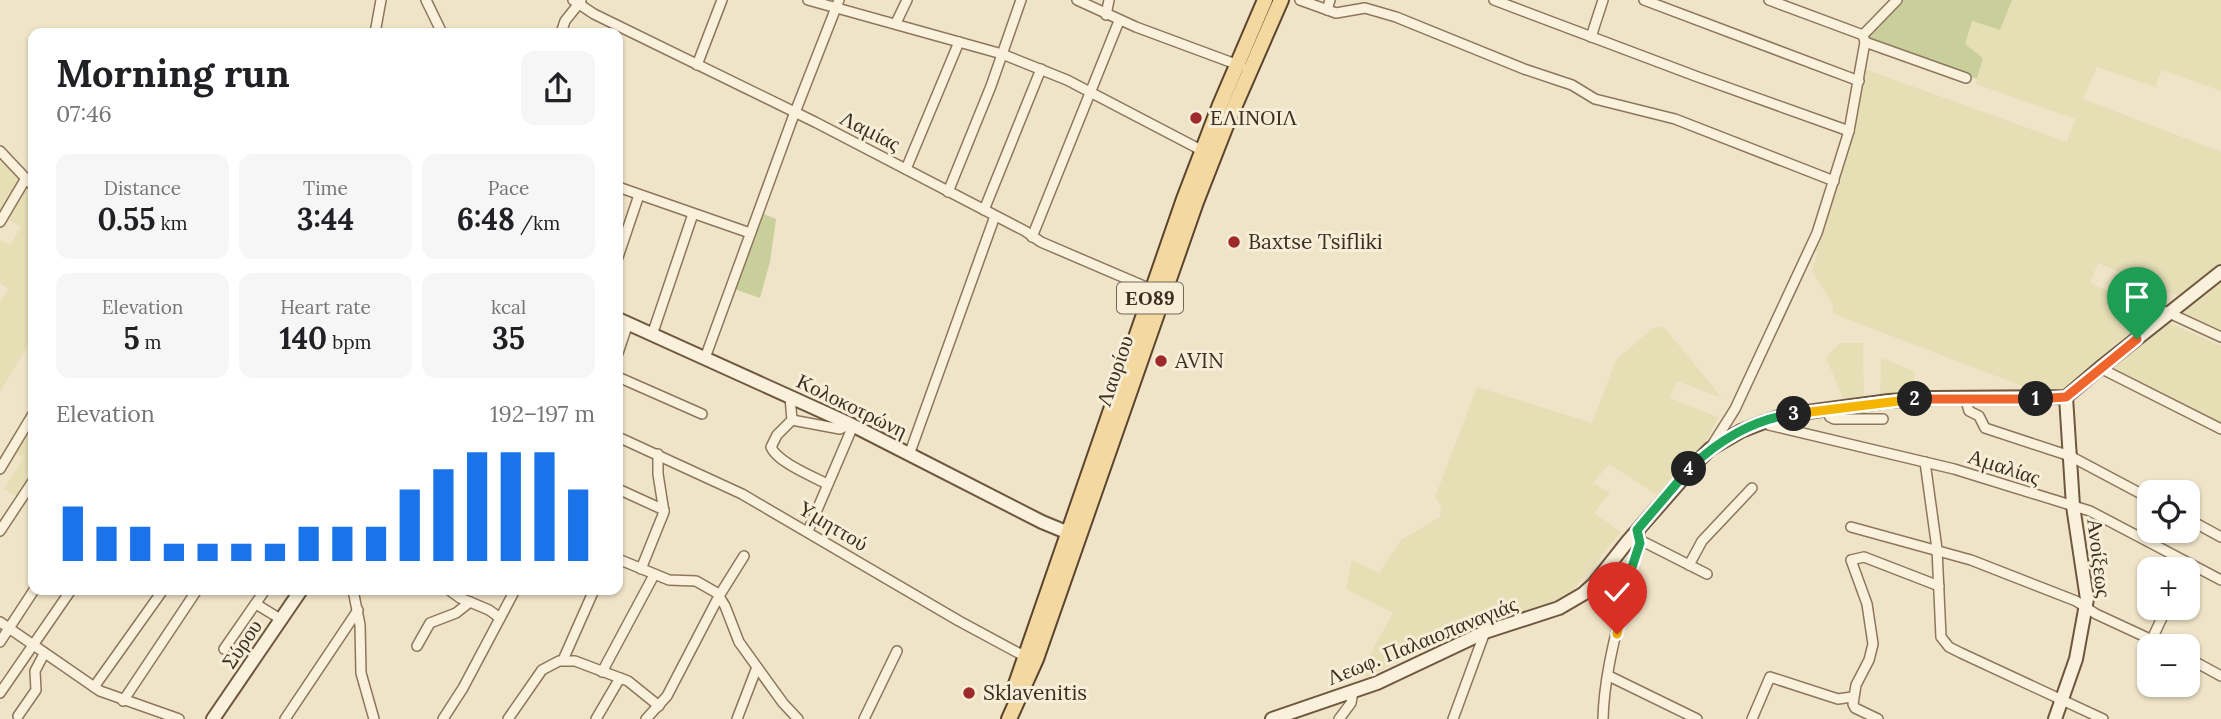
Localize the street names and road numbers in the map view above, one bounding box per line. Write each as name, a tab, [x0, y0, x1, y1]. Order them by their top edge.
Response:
street label: Λαμίας	[836, 104, 906, 157]
road number: ΕΟ89	[1117, 282, 1183, 314]
street label: Λαυρίου	[1090, 332, 1139, 410]
street label: Κολοκοτρώνη	[792, 367, 912, 444]
street label: Αμαλίας	[1965, 442, 2044, 491]
street label: Υμηττού	[793, 494, 873, 557]
street label: Ανοίξεως	[2081, 517, 2118, 600]
street label: Λεωφ. Παλαιοπαναγιάς	[1323, 590, 1522, 691]
street label: Σύρου	[215, 614, 268, 674]

